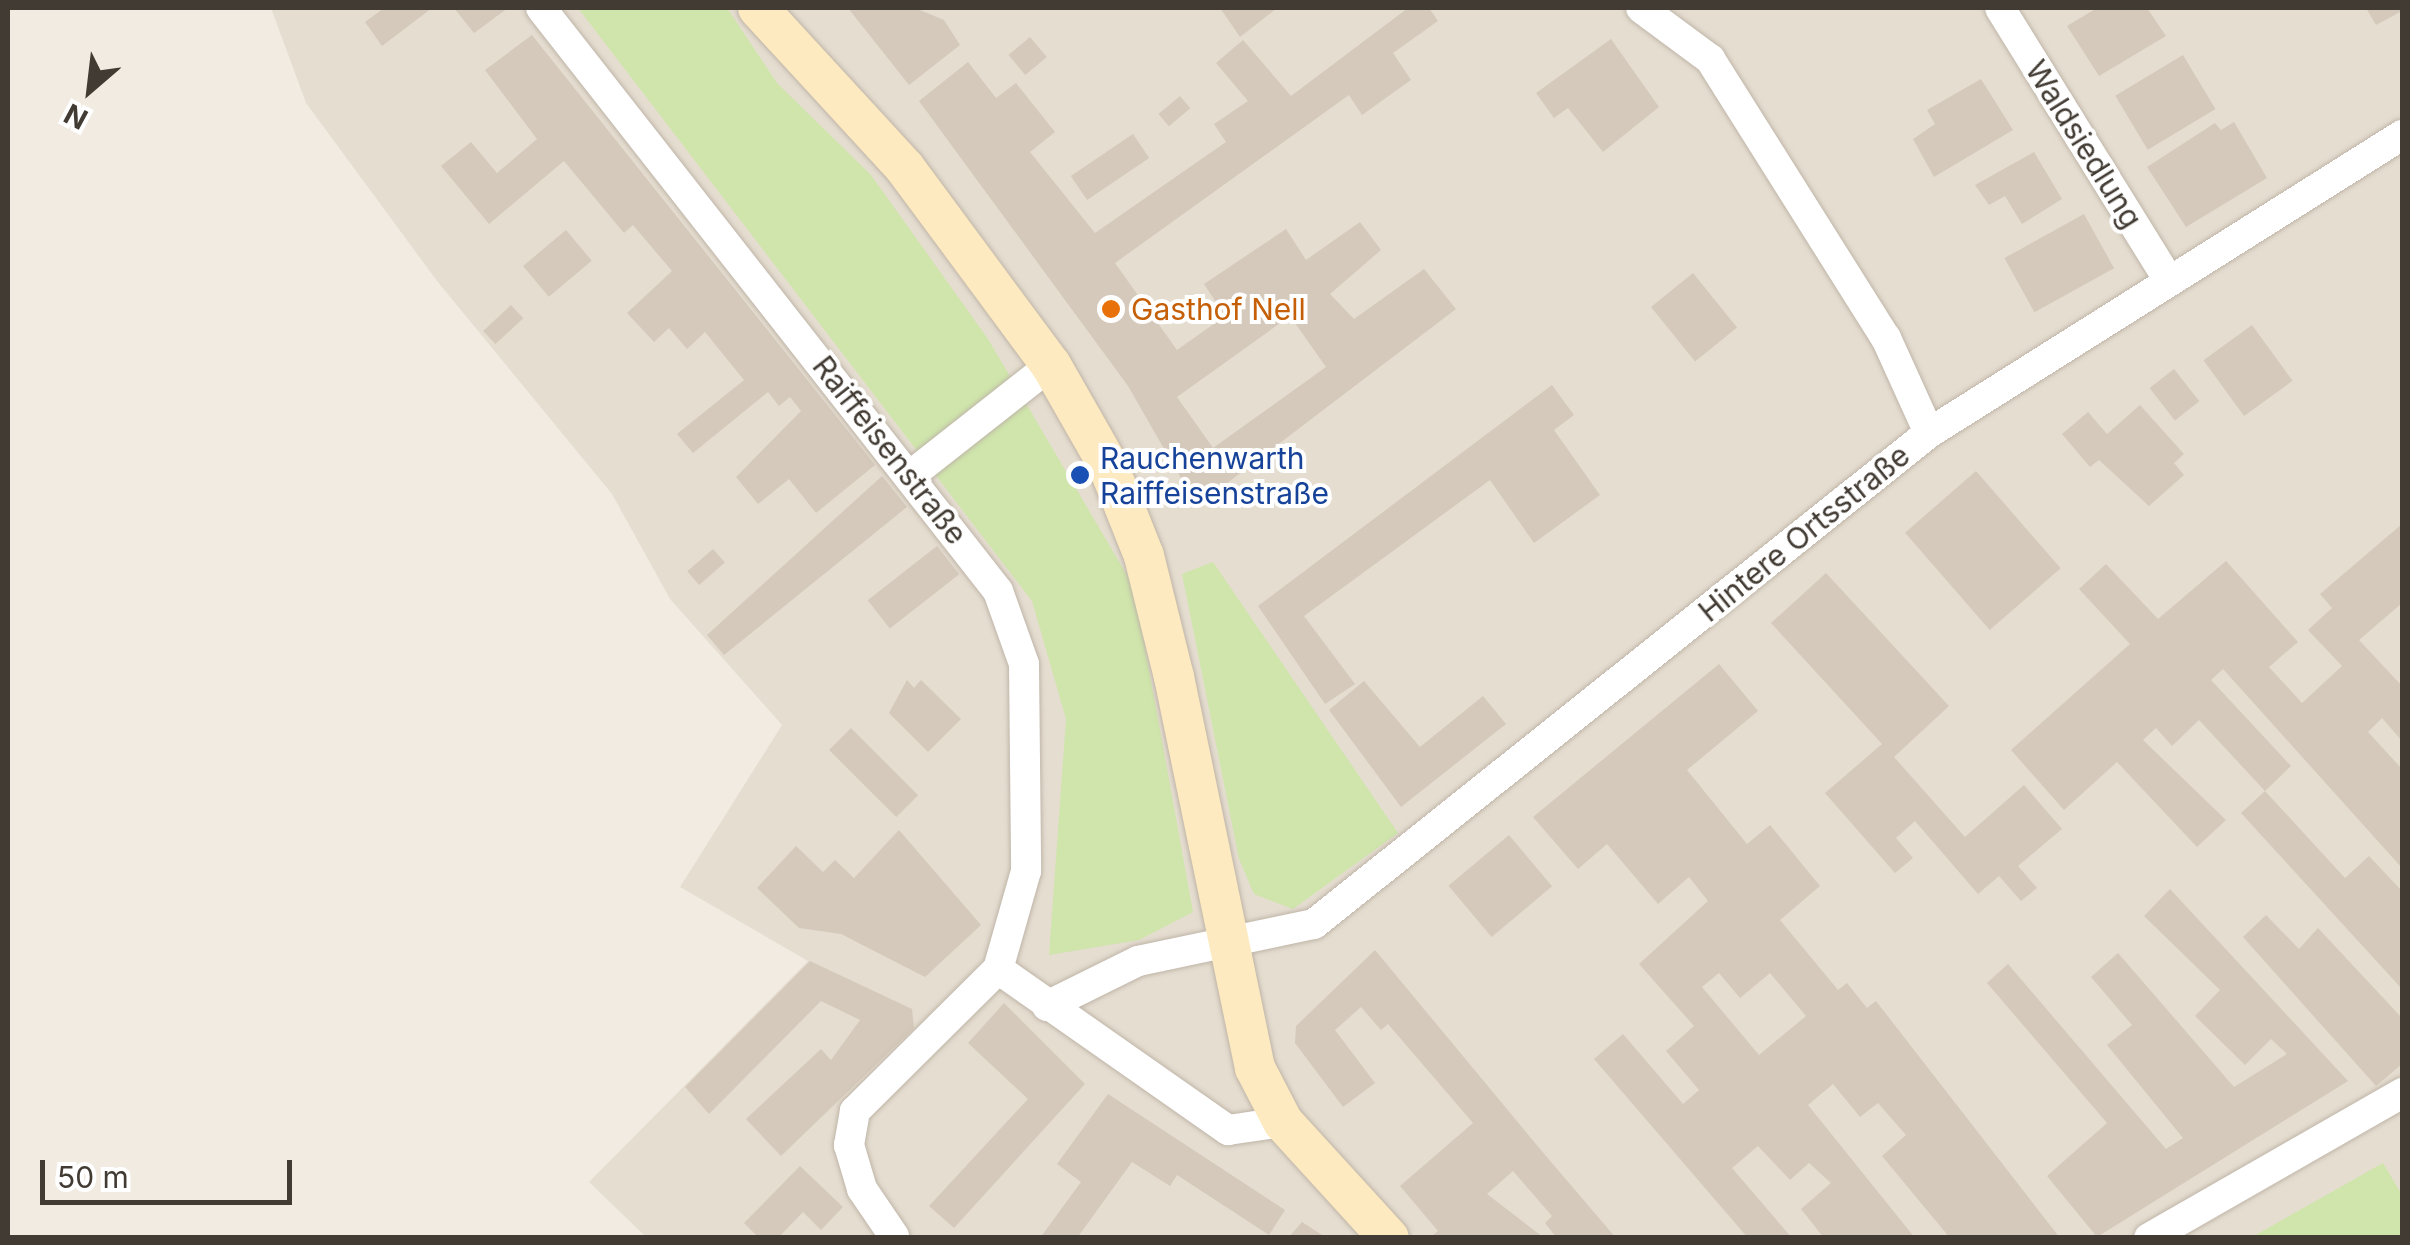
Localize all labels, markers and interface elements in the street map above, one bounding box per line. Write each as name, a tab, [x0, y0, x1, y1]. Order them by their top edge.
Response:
north arrow	[40, 40, 140, 140]
street label: Waldsiedlung	[2018, 54, 2150, 234]
text: N	[59, 96, 93, 137]
place label: Gasthof Nell	[1131, 291, 1306, 327]
marker: Gasthof Nell	[1100, 298, 1122, 320]
street label: Raiffeisenstraße	[805, 349, 975, 551]
street label: Hintere Ortsstraße	[1691, 437, 1917, 629]
place label: Rauchenwarth Raiffeisenstraße	[1100, 440, 1329, 510]
marker: Rauchenwarth Raiffeisenstraße	[1069, 464, 1091, 486]
scale bar	[45, 1140, 298, 1202]
text: 50 m	[57, 1159, 129, 1195]

